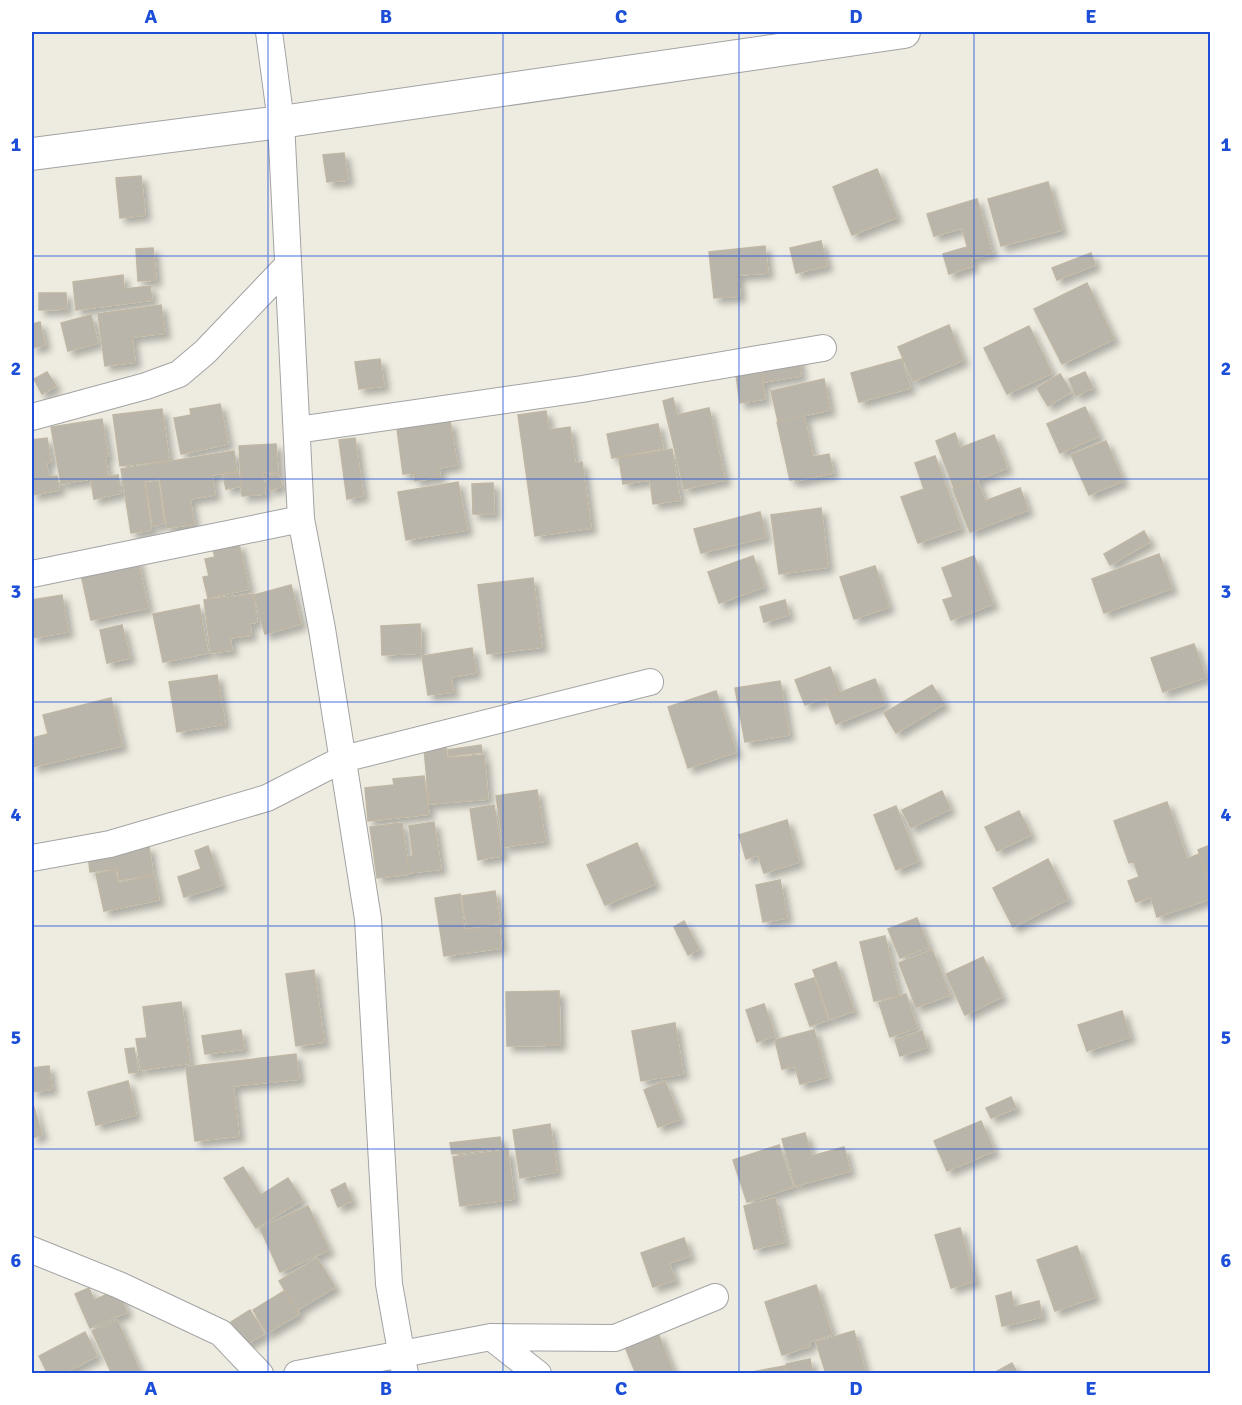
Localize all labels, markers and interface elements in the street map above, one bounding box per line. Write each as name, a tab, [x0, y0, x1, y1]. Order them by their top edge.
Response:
text: A	[145, 4, 158, 29]
text: B	[380, 4, 392, 29]
text: C	[615, 4, 627, 29]
text: D	[849, 4, 863, 29]
text: E	[1085, 4, 1097, 29]
text: 1	[11, 132, 22, 157]
text: 1	[1221, 132, 1232, 157]
text: 2	[11, 356, 21, 381]
text: 2	[1221, 356, 1231, 381]
text: 3	[11, 579, 21, 604]
text: 3	[1221, 579, 1231, 604]
text: 4	[11, 802, 22, 827]
text: 4	[1221, 802, 1232, 827]
text: 5	[11, 1025, 21, 1050]
text: 5	[1221, 1025, 1231, 1050]
text: 6	[11, 1248, 22, 1273]
text: 6	[1221, 1248, 1232, 1273]
text: A	[145, 1376, 158, 1401]
text: B	[380, 1376, 392, 1401]
text: C	[615, 1376, 627, 1401]
text: D	[849, 1376, 863, 1401]
text: E	[1085, 1376, 1097, 1401]

